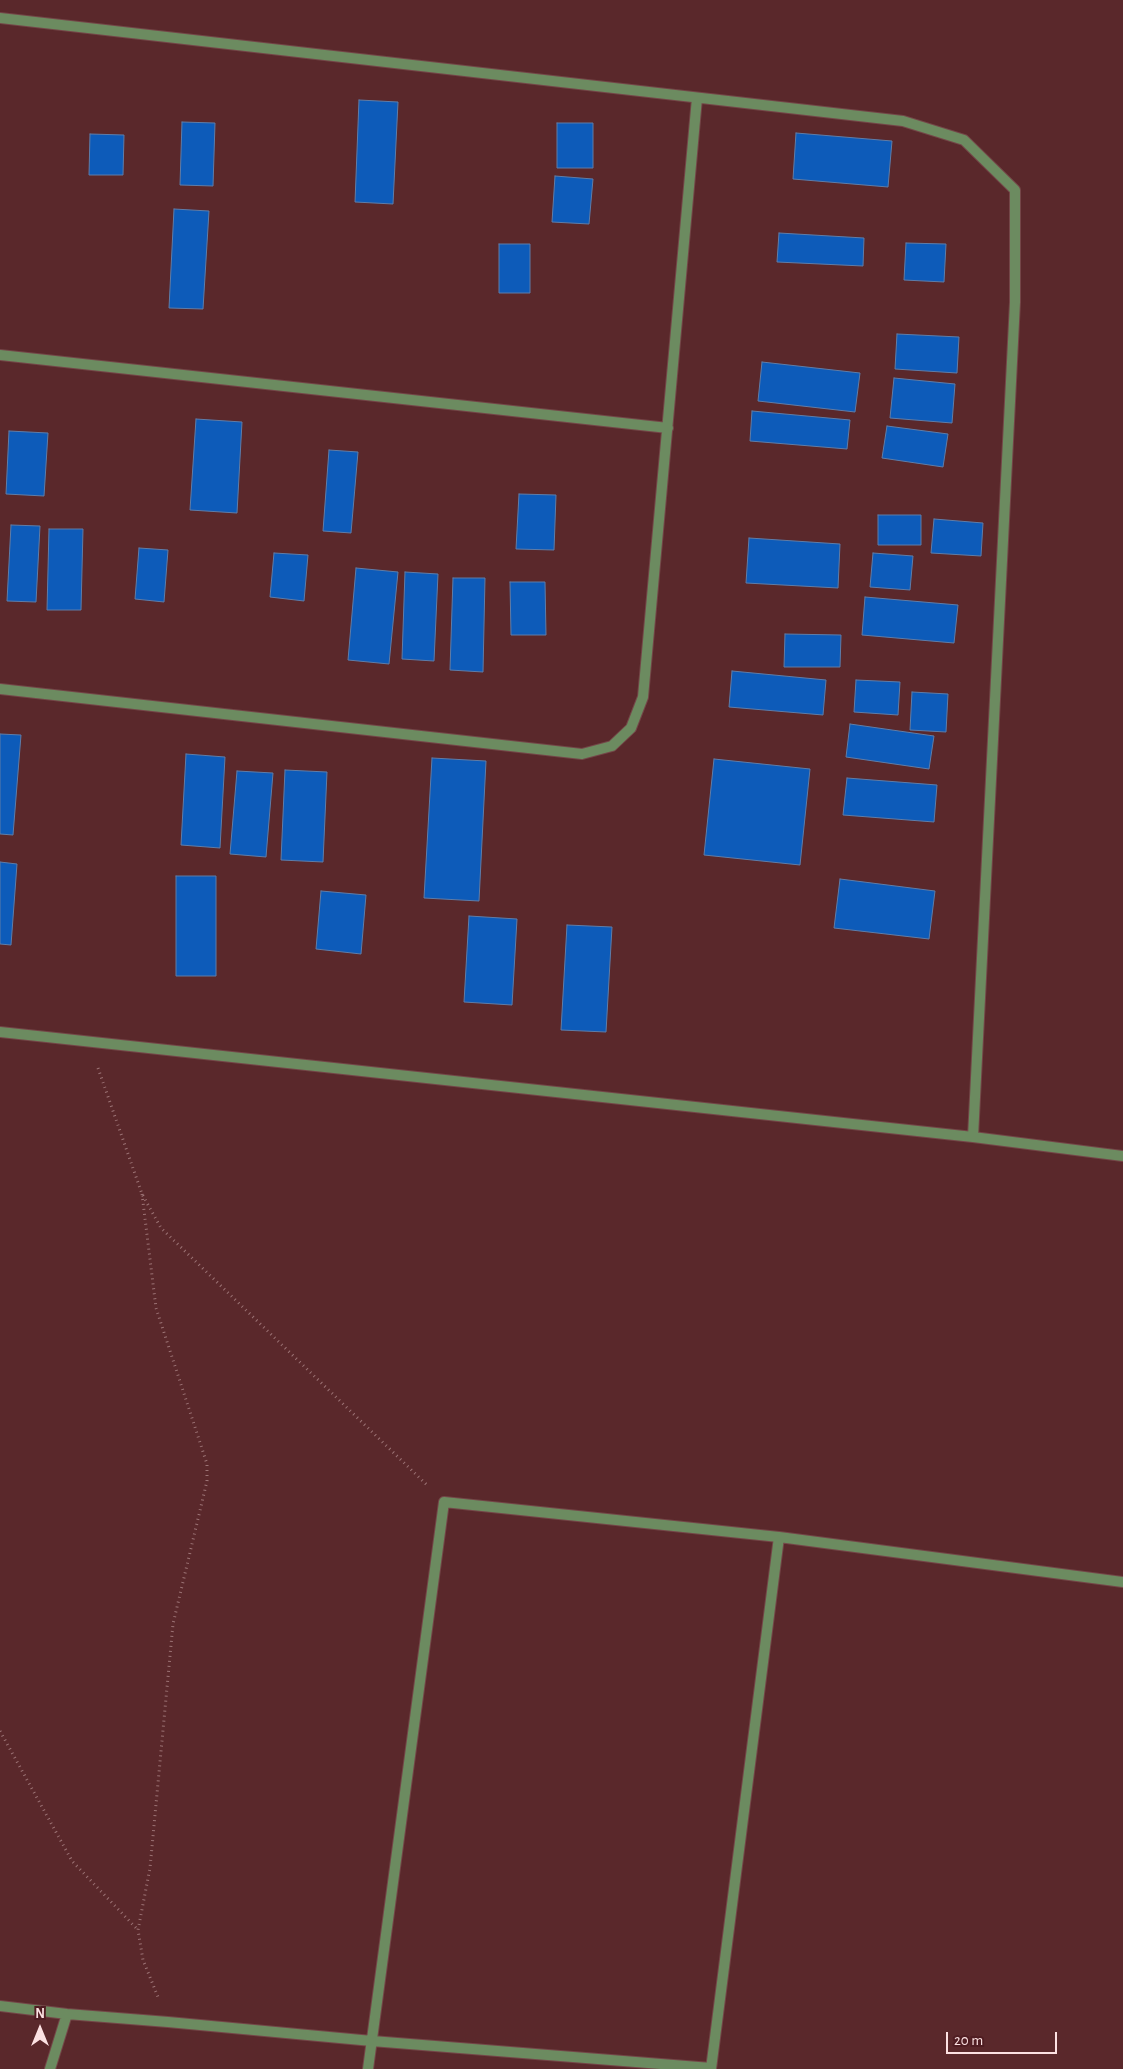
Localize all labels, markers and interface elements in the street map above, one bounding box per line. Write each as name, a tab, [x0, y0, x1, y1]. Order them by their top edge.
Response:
north arrow	[15, 2004, 65, 2054]
text: N	[35, 2007, 45, 2021]
scale bar	[948, 2022, 1059, 2054]
text: 20 m	[954, 2033, 983, 2048]

